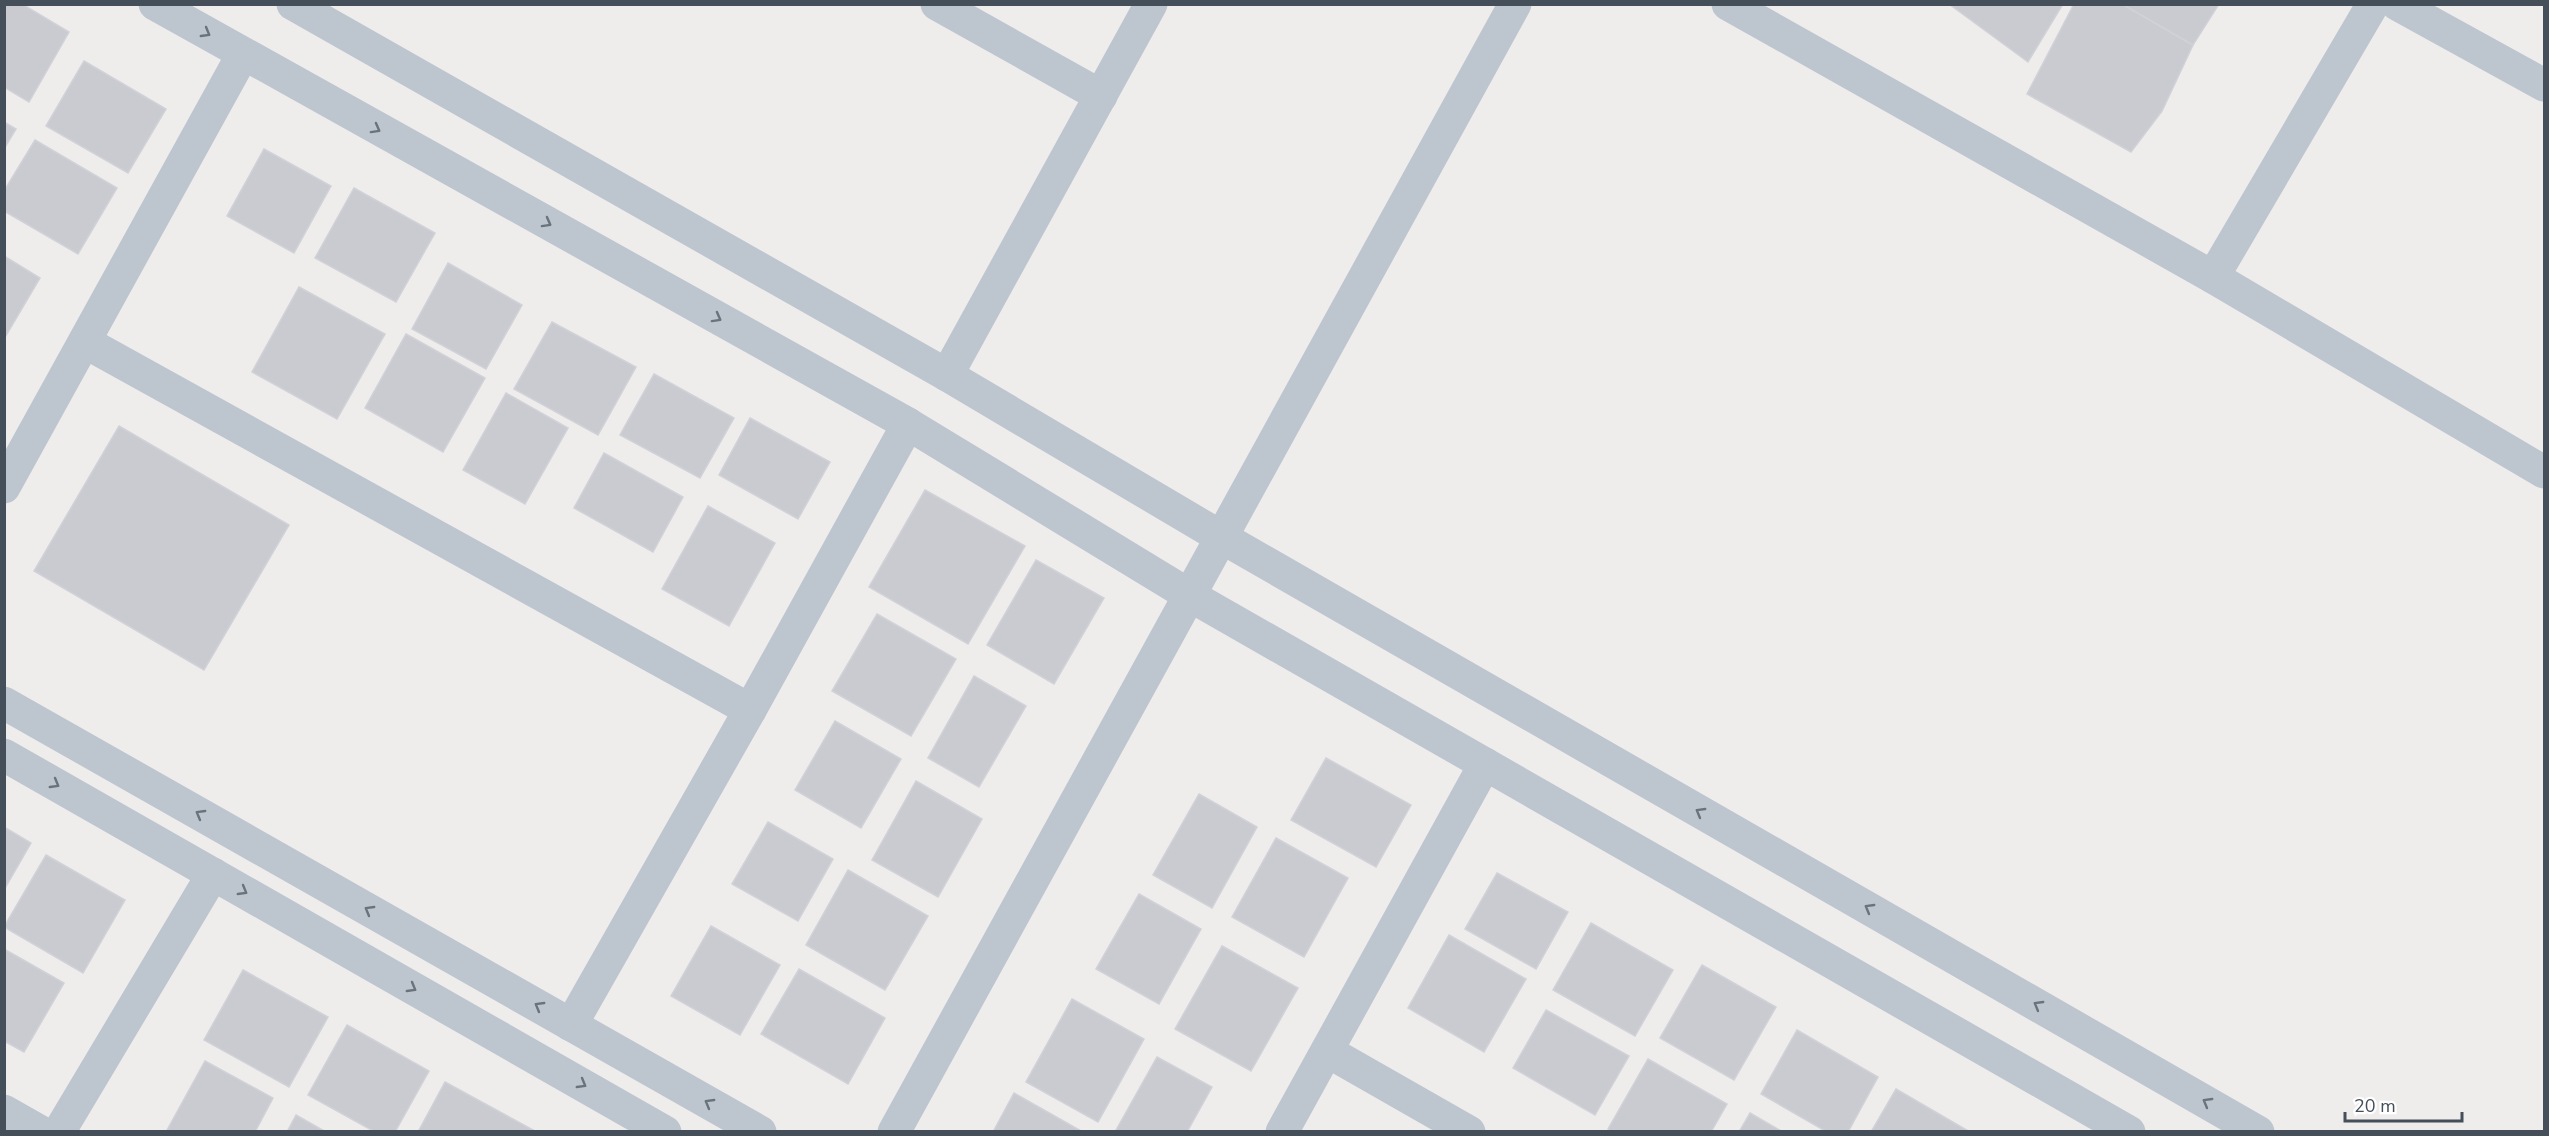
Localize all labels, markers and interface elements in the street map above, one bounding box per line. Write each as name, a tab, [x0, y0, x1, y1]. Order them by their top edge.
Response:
one-way arrow	[200, 26, 210, 38]
one-way arrow	[370, 122, 380, 133]
one-way arrow	[540, 216, 551, 227]
one-way arrow	[711, 311, 721, 322]
one-way arrow	[49, 777, 59, 788]
one-way arrow	[1696, 807, 1706, 819]
one-way arrow	[196, 810, 206, 821]
one-way arrow	[237, 884, 247, 895]
one-way arrow	[1865, 904, 1875, 916]
one-way arrow	[365, 906, 376, 917]
one-way arrow	[406, 980, 417, 992]
one-way arrow	[2034, 1001, 2044, 1013]
one-way arrow	[535, 1002, 545, 1013]
one-way arrow	[576, 1077, 586, 1088]
scale bar	[2345, 1085, 2462, 1123]
text: 20 m	[2354, 1094, 2396, 1118]
one-way arrow	[705, 1098, 715, 1110]
one-way arrow	[2203, 1098, 2213, 1110]

